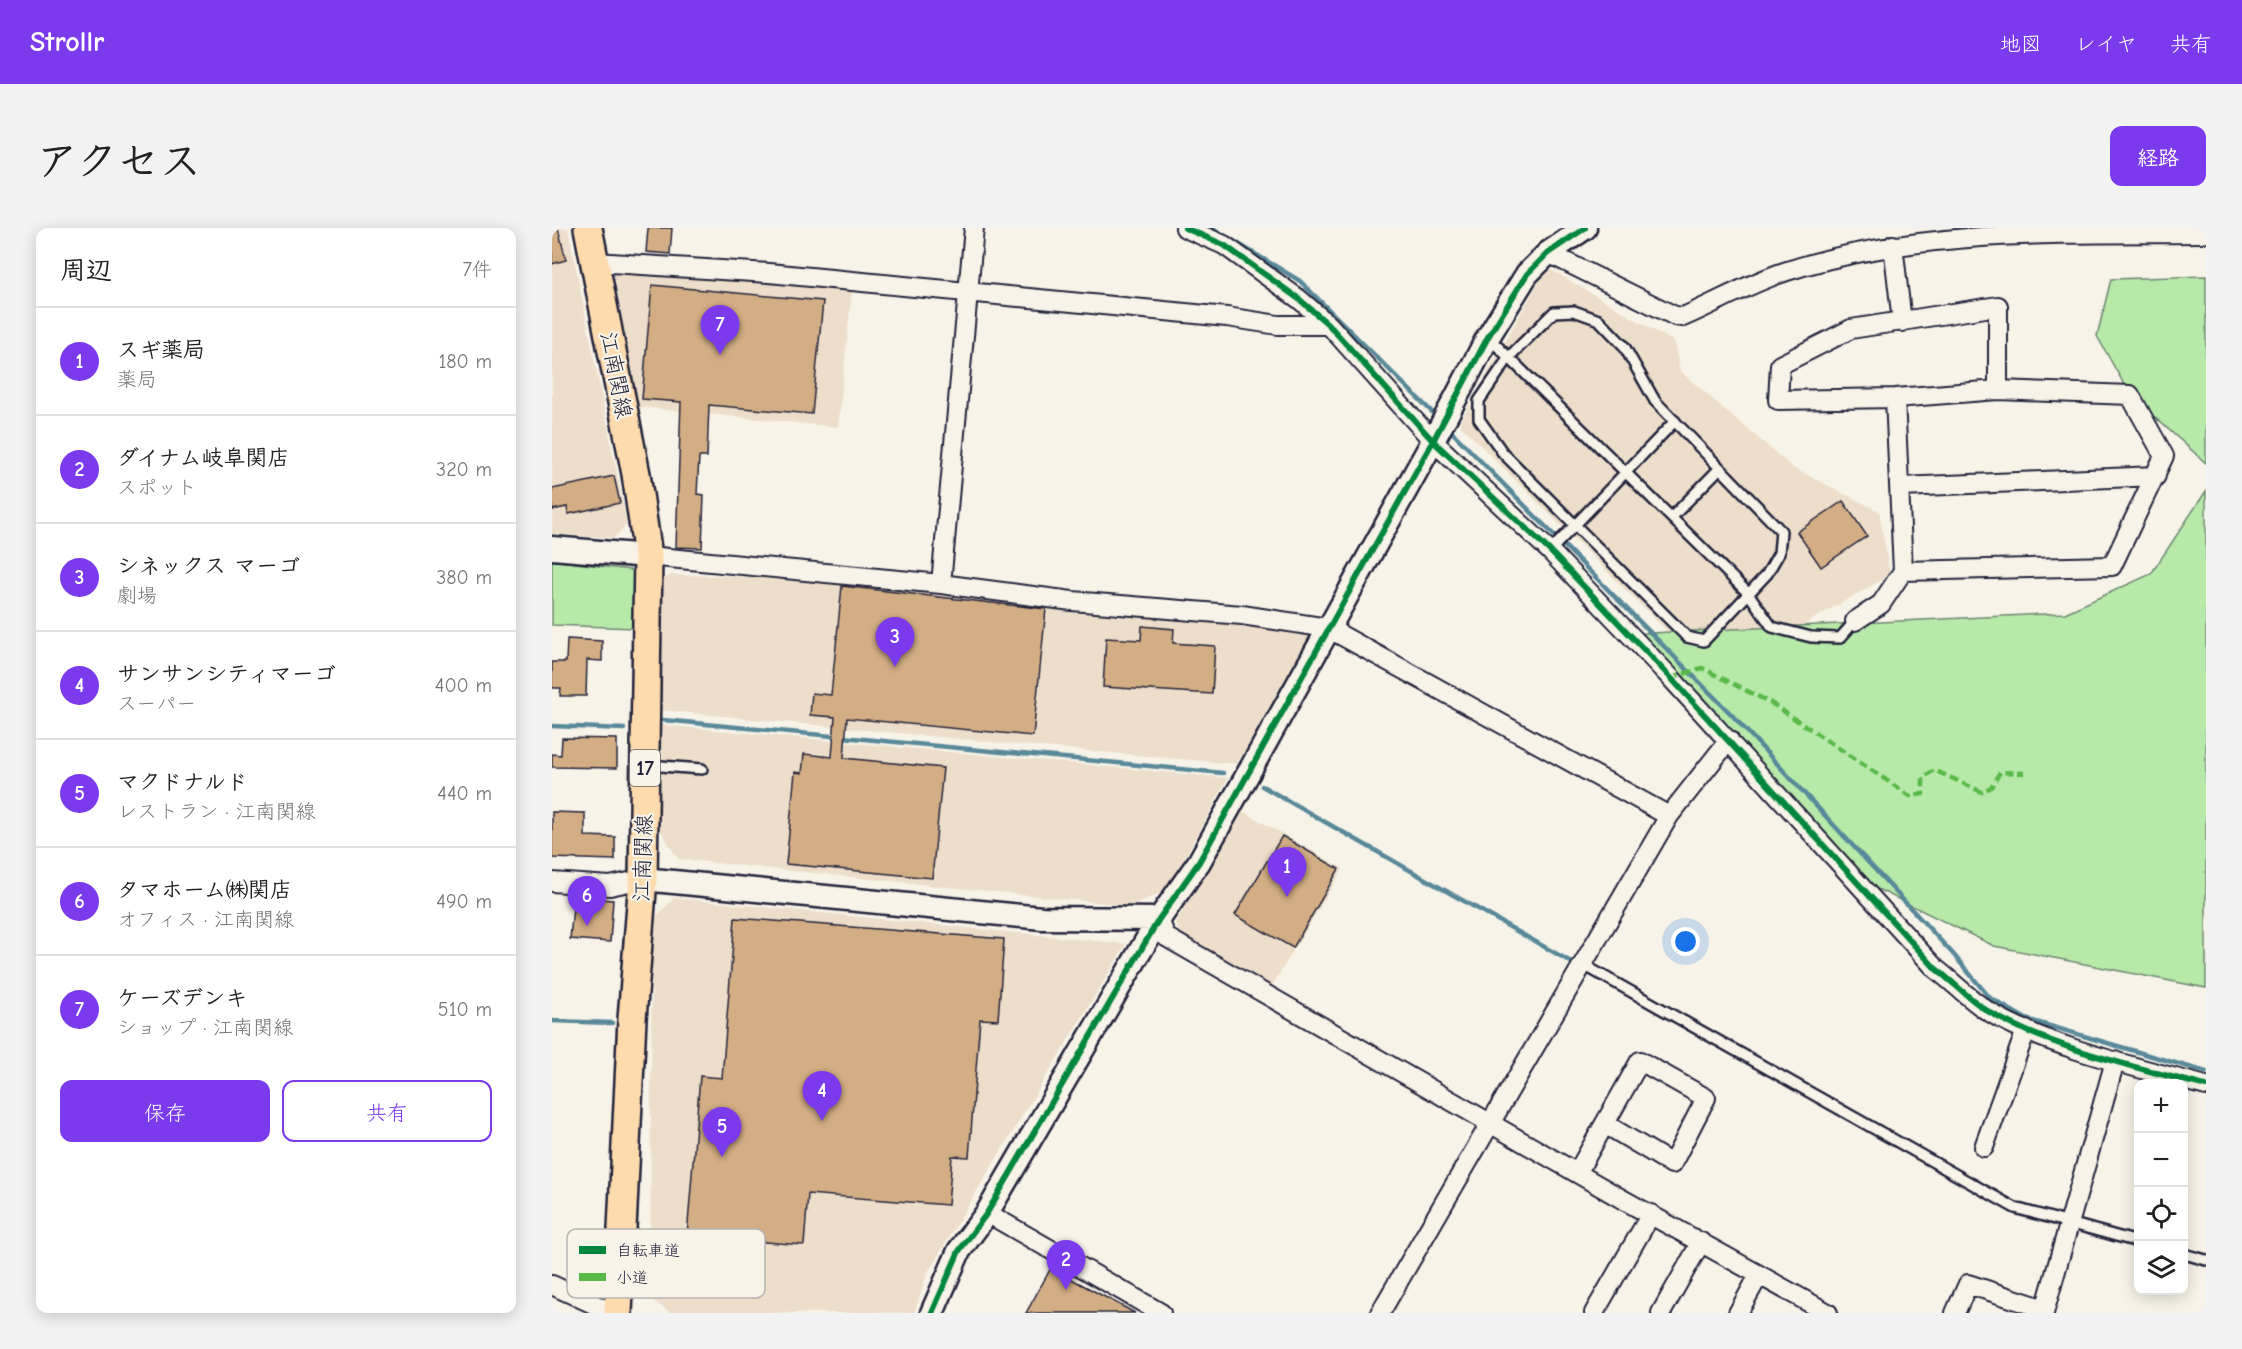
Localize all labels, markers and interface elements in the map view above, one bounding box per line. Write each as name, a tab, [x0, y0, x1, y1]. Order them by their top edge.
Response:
text: Strollr	[30, 26, 104, 58]
text: 地図	[2000, 32, 2042, 56]
text: レイヤ	[2075, 32, 2137, 56]
text: 共有	[2170, 32, 2212, 56]
button: 経路	[2110, 126, 2206, 186]
text: アクセス	[36, 137, 201, 186]
text: 周辺	[60, 256, 112, 286]
text: 7件	[463, 258, 492, 281]
pin: 7	[700, 306, 740, 355]
street label: 江南関線	[595, 329, 637, 421]
text: スギ薬局	[117, 337, 205, 363]
text: 1	[76, 350, 83, 373]
text: 180 m	[438, 350, 492, 373]
text: 薬局	[117, 368, 157, 391]
text: ダイナム岐阜関店	[117, 445, 289, 471]
text: 2	[75, 458, 84, 481]
text: 320 m	[436, 458, 492, 481]
text: スポット	[117, 476, 197, 499]
text: シネックス マーゴ	[117, 553, 300, 579]
text: 3	[75, 566, 84, 589]
text: 380 m	[436, 566, 492, 589]
text: 劇場	[117, 584, 157, 607]
pin: 3	[876, 618, 914, 667]
text: サンサンシティマーゴ	[117, 661, 336, 687]
text: 4	[75, 674, 84, 697]
text: 400 m	[435, 674, 492, 697]
text: スーパー	[117, 692, 196, 715]
road number: 17	[630, 750, 660, 786]
text: マクドナルド	[117, 769, 248, 795]
text: 5	[74, 782, 85, 805]
text: 440 m	[437, 782, 492, 805]
text: レストラン · 江南関線	[117, 800, 315, 823]
street label: 江南関線	[628, 814, 658, 902]
pin: 1	[1268, 848, 1306, 897]
pin: 6	[567, 876, 606, 926]
text: タマホーム㈱関店	[117, 877, 292, 903]
text: 6	[74, 890, 85, 913]
text: 490 m	[436, 890, 492, 913]
text: オフィス · 江南関線	[117, 908, 294, 931]
your location	[1671, 927, 1700, 956]
text: ケーズデンキ	[117, 985, 247, 1011]
text: 7	[75, 998, 84, 1021]
text: 510 m	[438, 998, 492, 1021]
text: ショップ · 江南関線	[117, 1016, 293, 1039]
pin: 4	[802, 1072, 842, 1121]
map controls	[2134, 1079, 2188, 1295]
button: +	[2134, 1079, 2188, 1133]
button: 保存	[60, 1080, 270, 1142]
button: 共有	[282, 1080, 492, 1142]
pin: 5	[702, 1108, 742, 1157]
button: −	[2134, 1133, 2188, 1187]
button: locate	[2134, 1187, 2188, 1241]
legend	[567, 1229, 765, 1298]
pin: 2	[1046, 1240, 1086, 1290]
button: layers	[2134, 1241, 2188, 1295]
text: 自転車道	[616, 1242, 680, 1260]
text: 小道	[616, 1269, 648, 1287]

